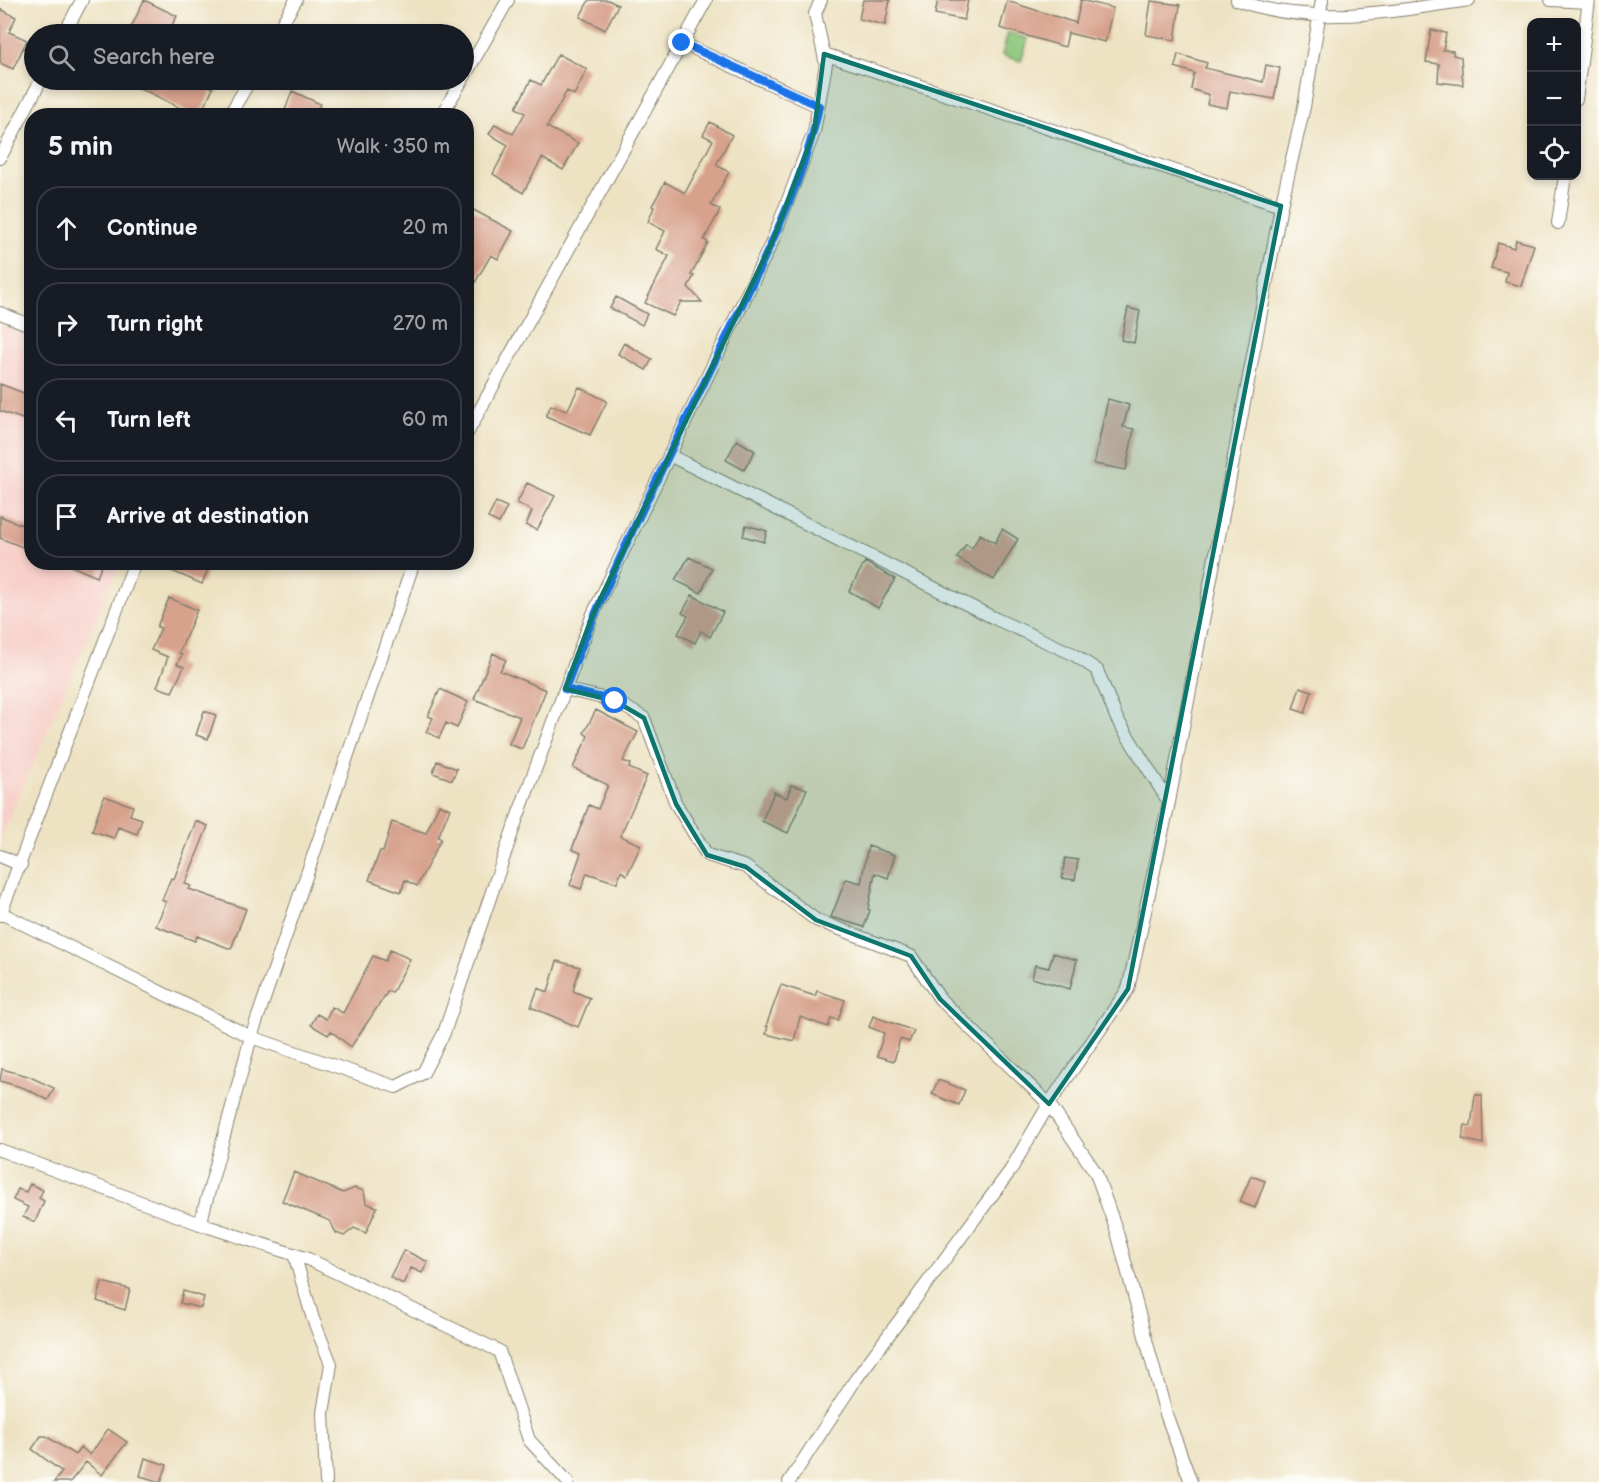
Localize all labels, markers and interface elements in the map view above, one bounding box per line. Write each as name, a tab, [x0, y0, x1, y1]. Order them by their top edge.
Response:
map controls	[1527, 18, 1581, 180]
button: +	[1527, 18, 1581, 72]
search box	[24, 24, 474, 90]
route end	[668, 29, 694, 55]
icon: search	[45, 41, 78, 74]
text: Search here	[93, 44, 215, 71]
button: −	[1527, 72, 1581, 126]
button: locate	[1527, 126, 1581, 180]
text: 5 min	[48, 132, 113, 163]
text: Walk · 350 m	[337, 135, 450, 159]
icon: ahead	[50, 212, 83, 245]
text: Continue	[107, 215, 197, 242]
text: 20 m	[403, 216, 448, 240]
icon: right	[50, 308, 83, 341]
text: Turn right	[107, 311, 203, 338]
text: 270 m	[393, 312, 448, 336]
icon: left	[50, 404, 83, 437]
text: Turn left	[107, 407, 191, 434]
text: 60 m	[402, 408, 448, 432]
icon: arrive	[50, 500, 83, 533]
text: Arrive at destination	[107, 503, 309, 530]
route start	[601, 687, 627, 713]

